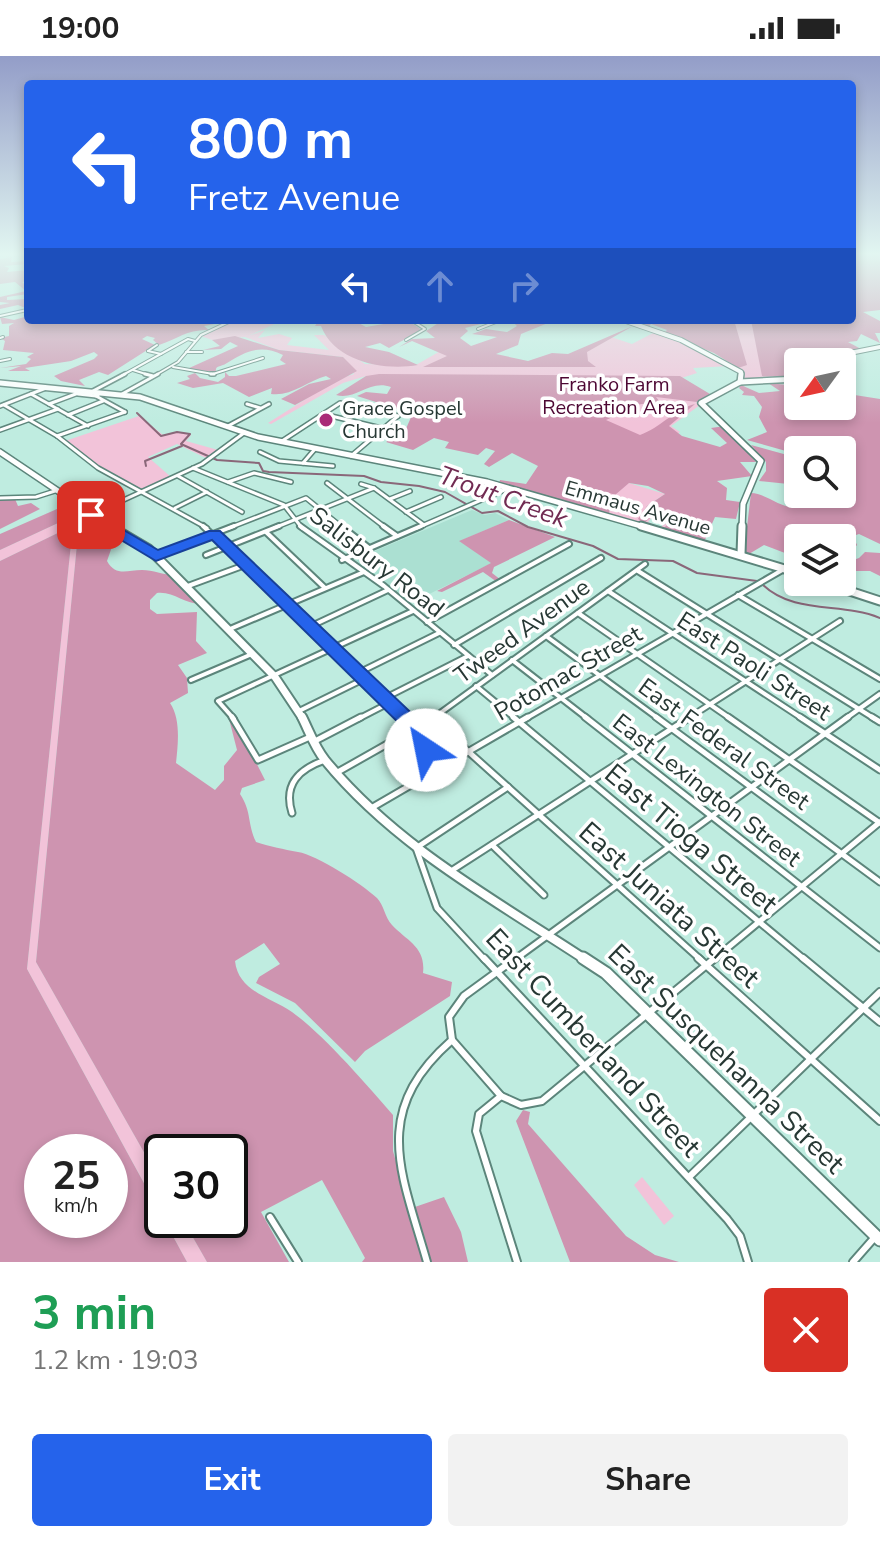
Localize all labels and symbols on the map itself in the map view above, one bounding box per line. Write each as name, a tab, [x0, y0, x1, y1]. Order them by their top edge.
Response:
north arrow	[784, 348, 856, 420]
park label: Franko Farm Recreation Area	[542, 371, 686, 421]
place label: Grace Gospel Church	[342, 395, 463, 445]
marker: Grace Gospel Church	[317, 411, 335, 429]
water label: Trout Creek	[434, 457, 573, 537]
street label: Emmaus Avenue	[562, 474, 714, 542]
pin	[57, 481, 125, 549]
street label: Salisbury Road	[303, 499, 451, 625]
street label: Tweed Avenue	[448, 571, 596, 691]
street label: East Paoli Street	[671, 604, 838, 728]
street label: Potomac Street	[488, 617, 648, 728]
street label: East Federal Street	[632, 671, 817, 817]
street label: East Lexington Street	[606, 706, 808, 874]
position arrow	[384, 708, 468, 792]
street label: East Tioga Street	[596, 755, 786, 923]
street label: East Juniata Street	[570, 813, 768, 997]
street label: East Cumberland Street	[477, 920, 709, 1166]
street label: East Susquehanna Street	[599, 936, 853, 1182]
speed limit sign: 30	[144, 1134, 248, 1238]

